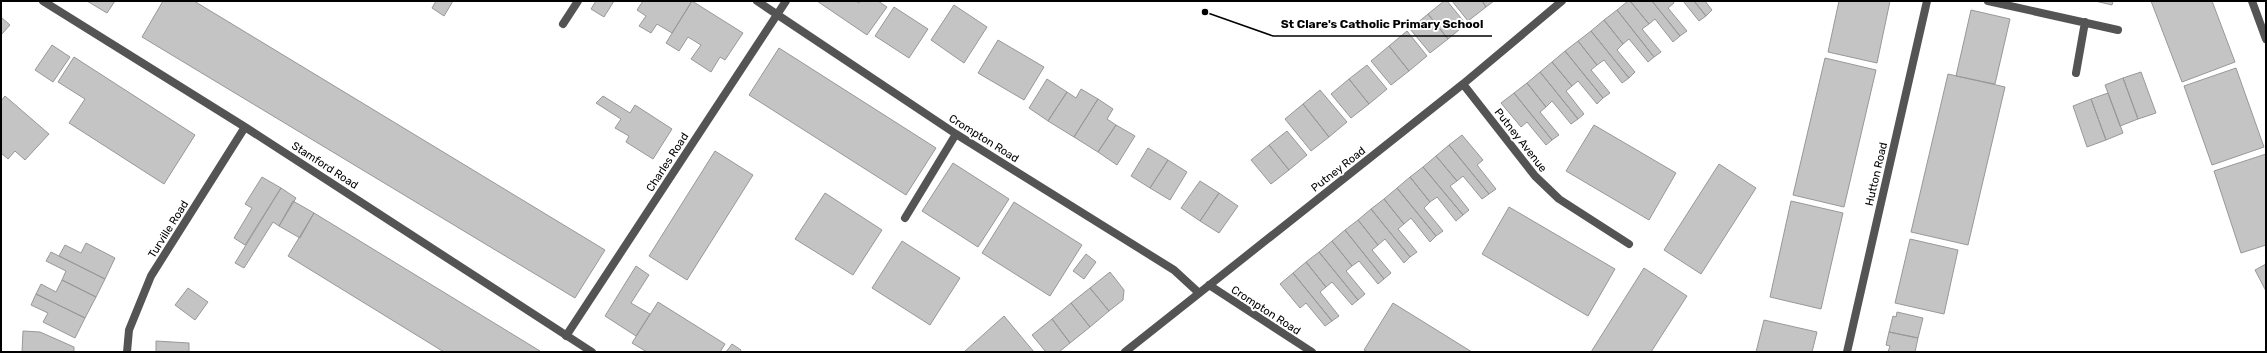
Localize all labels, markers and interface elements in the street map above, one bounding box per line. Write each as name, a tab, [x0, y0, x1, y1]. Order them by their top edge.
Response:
callout: St Clare's Catholic Primary School	[1273, 12, 1492, 36]
text: St Clare's Catholic Primary School	[1281, 17, 1483, 31]
street label: Putney Avenue	[1492, 106, 1550, 175]
street label: Crompton Road	[946, 112, 1021, 165]
street label: Charles Road	[644, 130, 691, 194]
street label: Stamford Road	[289, 139, 360, 192]
street label: Hutton Road	[1863, 141, 1890, 207]
street label: Putney Road	[1309, 144, 1368, 195]
street label: Turville Road	[146, 198, 191, 260]
street label: Crompton Road	[1229, 283, 1303, 338]

